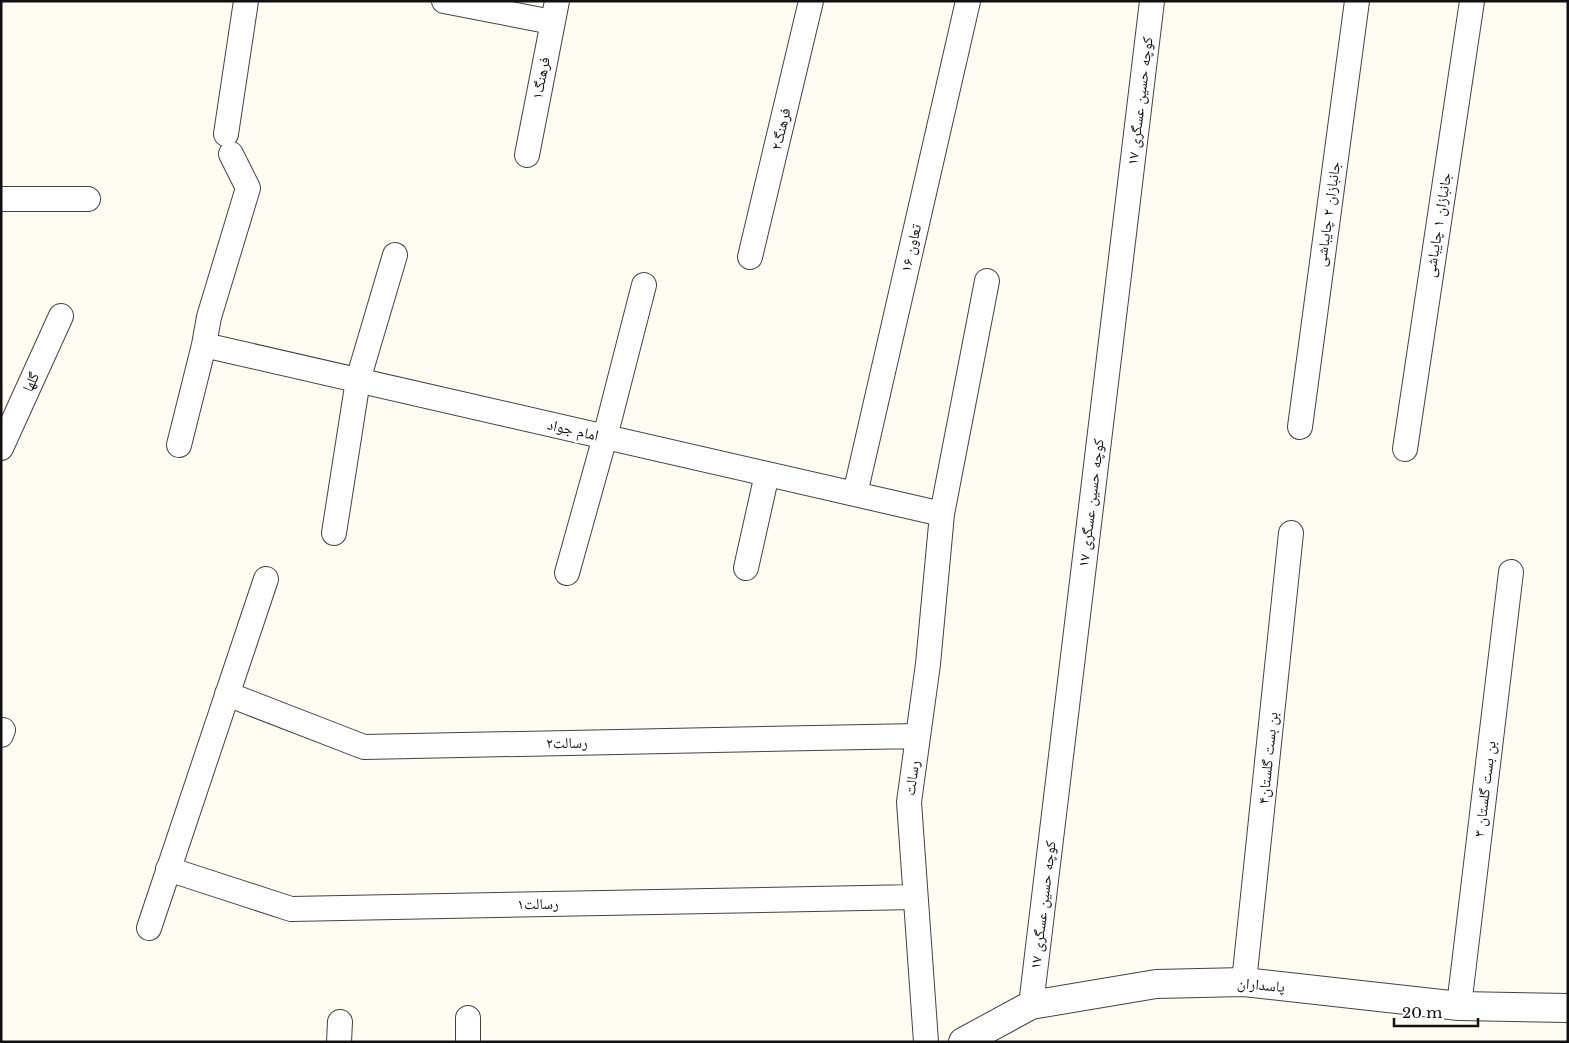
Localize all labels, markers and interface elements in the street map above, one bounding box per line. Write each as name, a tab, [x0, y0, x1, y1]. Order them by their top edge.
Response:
street label: کوچه حسین عسگری ۱۷	[1122, 36, 1158, 166]
street label: فرهنگ۱	[527, 55, 554, 101]
street label: فرهنگ۲	[766, 106, 795, 152]
street label: جانبازان ۲ چایباشی	[1311, 160, 1345, 268]
street label: جانبازان ۱ چایباشی	[1420, 171, 1456, 279]
street label: تعاون ۱۶	[896, 221, 926, 274]
street label: گلها	[18, 369, 43, 395]
street label: امام جواد	[545, 414, 601, 446]
street label: کوچه حسین عسگری ۱۷	[1073, 438, 1109, 568]
street label: بن بست گلستان۴	[1253, 711, 1283, 805]
street label: رسالت۲	[546, 733, 588, 752]
street label: بن بست گلستان ۳	[1469, 740, 1501, 838]
street label: رسالت	[900, 759, 923, 796]
street label: کوچه حسین عسگری ۱۷	[1025, 840, 1061, 970]
street label: رسالت۱	[517, 894, 559, 913]
street label: پاسداران	[1236, 973, 1286, 997]
scale bar	[1394, 996, 1478, 1028]
text: 20 m	[1402, 1003, 1442, 1022]

